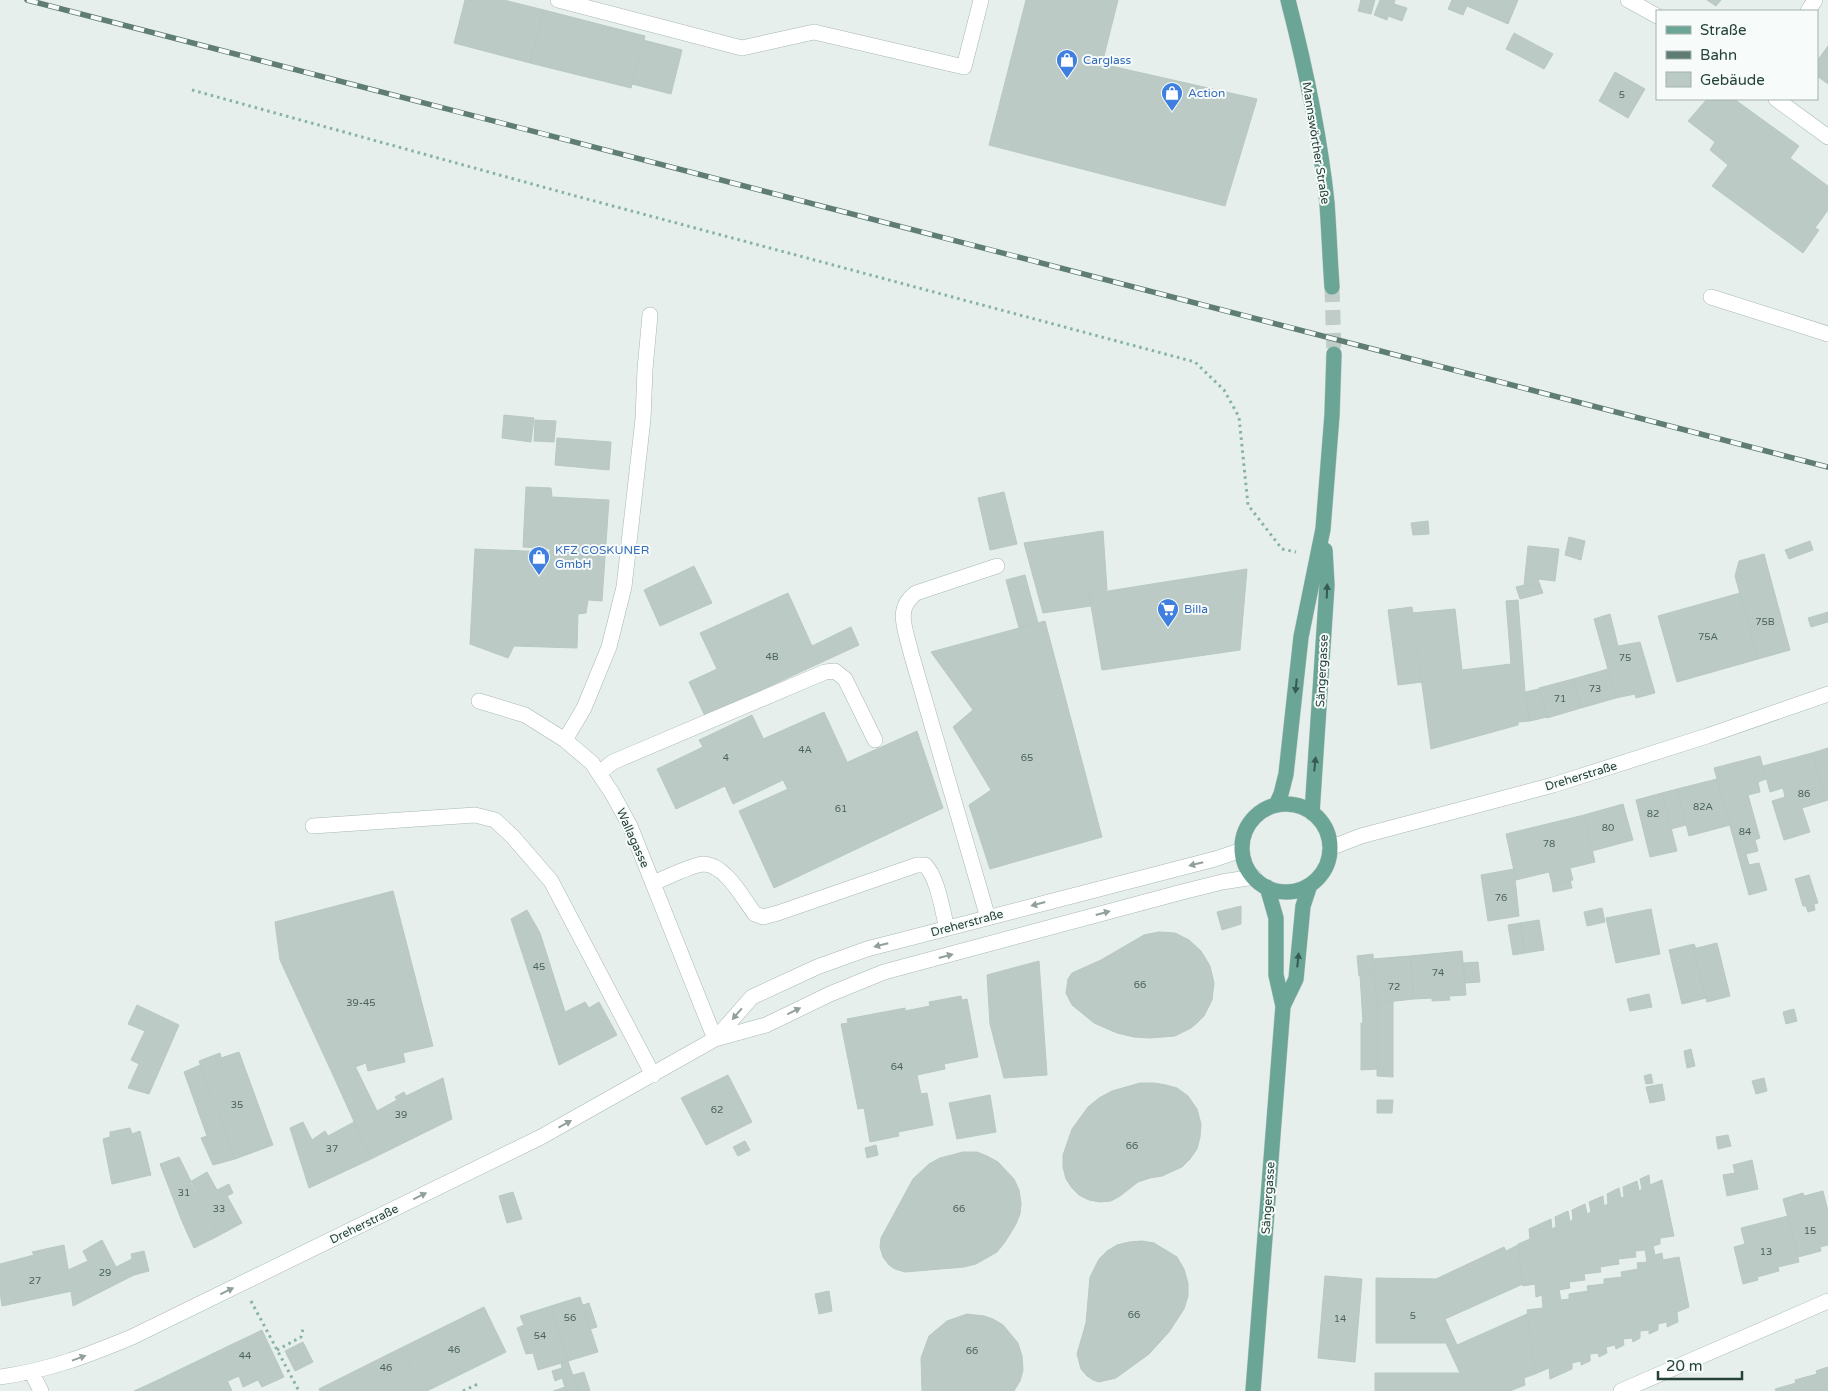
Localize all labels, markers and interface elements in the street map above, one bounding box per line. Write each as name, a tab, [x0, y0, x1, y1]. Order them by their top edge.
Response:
legend	[1656, 10, 1818, 100]
text: Straße	[1700, 21, 1746, 39]
text: Bahn	[1700, 46, 1737, 64]
shop icon: Carglass	[1055, 48, 1079, 79]
place label: Carglass	[1083, 53, 1132, 67]
text: Gebäude	[1700, 71, 1765, 89]
shop icon: Action	[1160, 81, 1184, 112]
street label: Mannswörther Straße	[1299, 81, 1333, 205]
place label: Action	[1188, 86, 1225, 100]
house number: 5	[1619, 89, 1625, 101]
place label: KFZ COSKUNER GmbH	[555, 543, 649, 571]
shop icon: KFZ COSKUNER GmbH	[527, 545, 551, 576]
one-way arrow	[1323, 583, 1331, 599]
supermarket icon: Billa	[1156, 597, 1180, 628]
place label: Billa	[1184, 602, 1208, 616]
house number: 75B	[1755, 616, 1775, 628]
house number: 75A	[1698, 631, 1718, 643]
street label: Sängergasse	[1313, 634, 1331, 708]
house number: 4B	[765, 651, 779, 663]
house number: 75	[1619, 652, 1631, 664]
one-way arrow	[1292, 678, 1300, 694]
house number: 73	[1589, 683, 1601, 695]
house number: 71	[1554, 693, 1566, 705]
house number: 4A	[798, 744, 812, 756]
house number: 4	[723, 752, 729, 764]
house number: 65	[1021, 752, 1033, 764]
one-way arrow	[1311, 756, 1319, 772]
street label: Dreherstraße	[1543, 758, 1619, 794]
house number: 86	[1798, 788, 1810, 800]
house number: 82A	[1693, 801, 1713, 813]
house number: 61	[835, 803, 847, 815]
street label: Wallagasse	[614, 806, 652, 870]
house number: 82	[1647, 808, 1659, 820]
house number: 80	[1602, 822, 1614, 834]
house number: 84	[1739, 826, 1751, 838]
house number: 78	[1543, 838, 1555, 850]
one-way arrow	[1188, 860, 1203, 868]
house number: 76	[1495, 892, 1507, 904]
one-way arrow	[1031, 901, 1046, 909]
street label: Dreherstraße	[929, 907, 1005, 939]
one-way arrow	[1096, 909, 1111, 917]
one-way arrow	[874, 941, 889, 949]
one-way arrow	[939, 951, 954, 959]
one-way arrow	[1294, 952, 1302, 968]
house number: 45	[533, 961, 545, 973]
house number: 74	[1432, 967, 1444, 979]
house number: 66	[1134, 979, 1146, 991]
house number: 72	[1388, 981, 1400, 993]
house number: 39-45	[346, 997, 376, 1009]
one-way arrow	[787, 1007, 801, 1015]
one-way arrow	[731, 1008, 742, 1021]
house number: 64	[891, 1061, 903, 1073]
house number: 35	[231, 1099, 243, 1111]
house number: 62	[711, 1104, 723, 1116]
house number: 39	[395, 1109, 407, 1121]
one-way arrow	[558, 1119, 572, 1128]
house number: 66	[1126, 1140, 1138, 1152]
house number: 37	[326, 1143, 338, 1155]
street label: Sängergasse	[1258, 1161, 1278, 1235]
house number: 31	[178, 1187, 190, 1199]
one-way arrow	[413, 1192, 427, 1200]
street label: Dreherstraße	[327, 1201, 401, 1247]
house number: 33	[213, 1203, 225, 1215]
house number: 66	[953, 1203, 965, 1215]
house number: 15	[1804, 1225, 1816, 1237]
house number: 13	[1760, 1246, 1772, 1258]
house number: 29	[99, 1267, 111, 1279]
house number: 27	[29, 1275, 41, 1287]
one-way arrow	[219, 1287, 234, 1295]
house number: 66	[1128, 1309, 1140, 1321]
house number: 5	[1410, 1310, 1416, 1322]
house number: 56	[564, 1312, 576, 1324]
house number: 14	[1334, 1313, 1346, 1325]
house number: 54	[534, 1330, 546, 1342]
house number: 46	[448, 1344, 460, 1356]
house number: 66	[966, 1345, 978, 1357]
scale bar	[1658, 1348, 1742, 1380]
house number: 44	[239, 1350, 251, 1362]
one-way arrow	[72, 1354, 87, 1362]
text: 20 m	[1666, 1357, 1703, 1375]
house number: 46	[380, 1362, 392, 1374]

